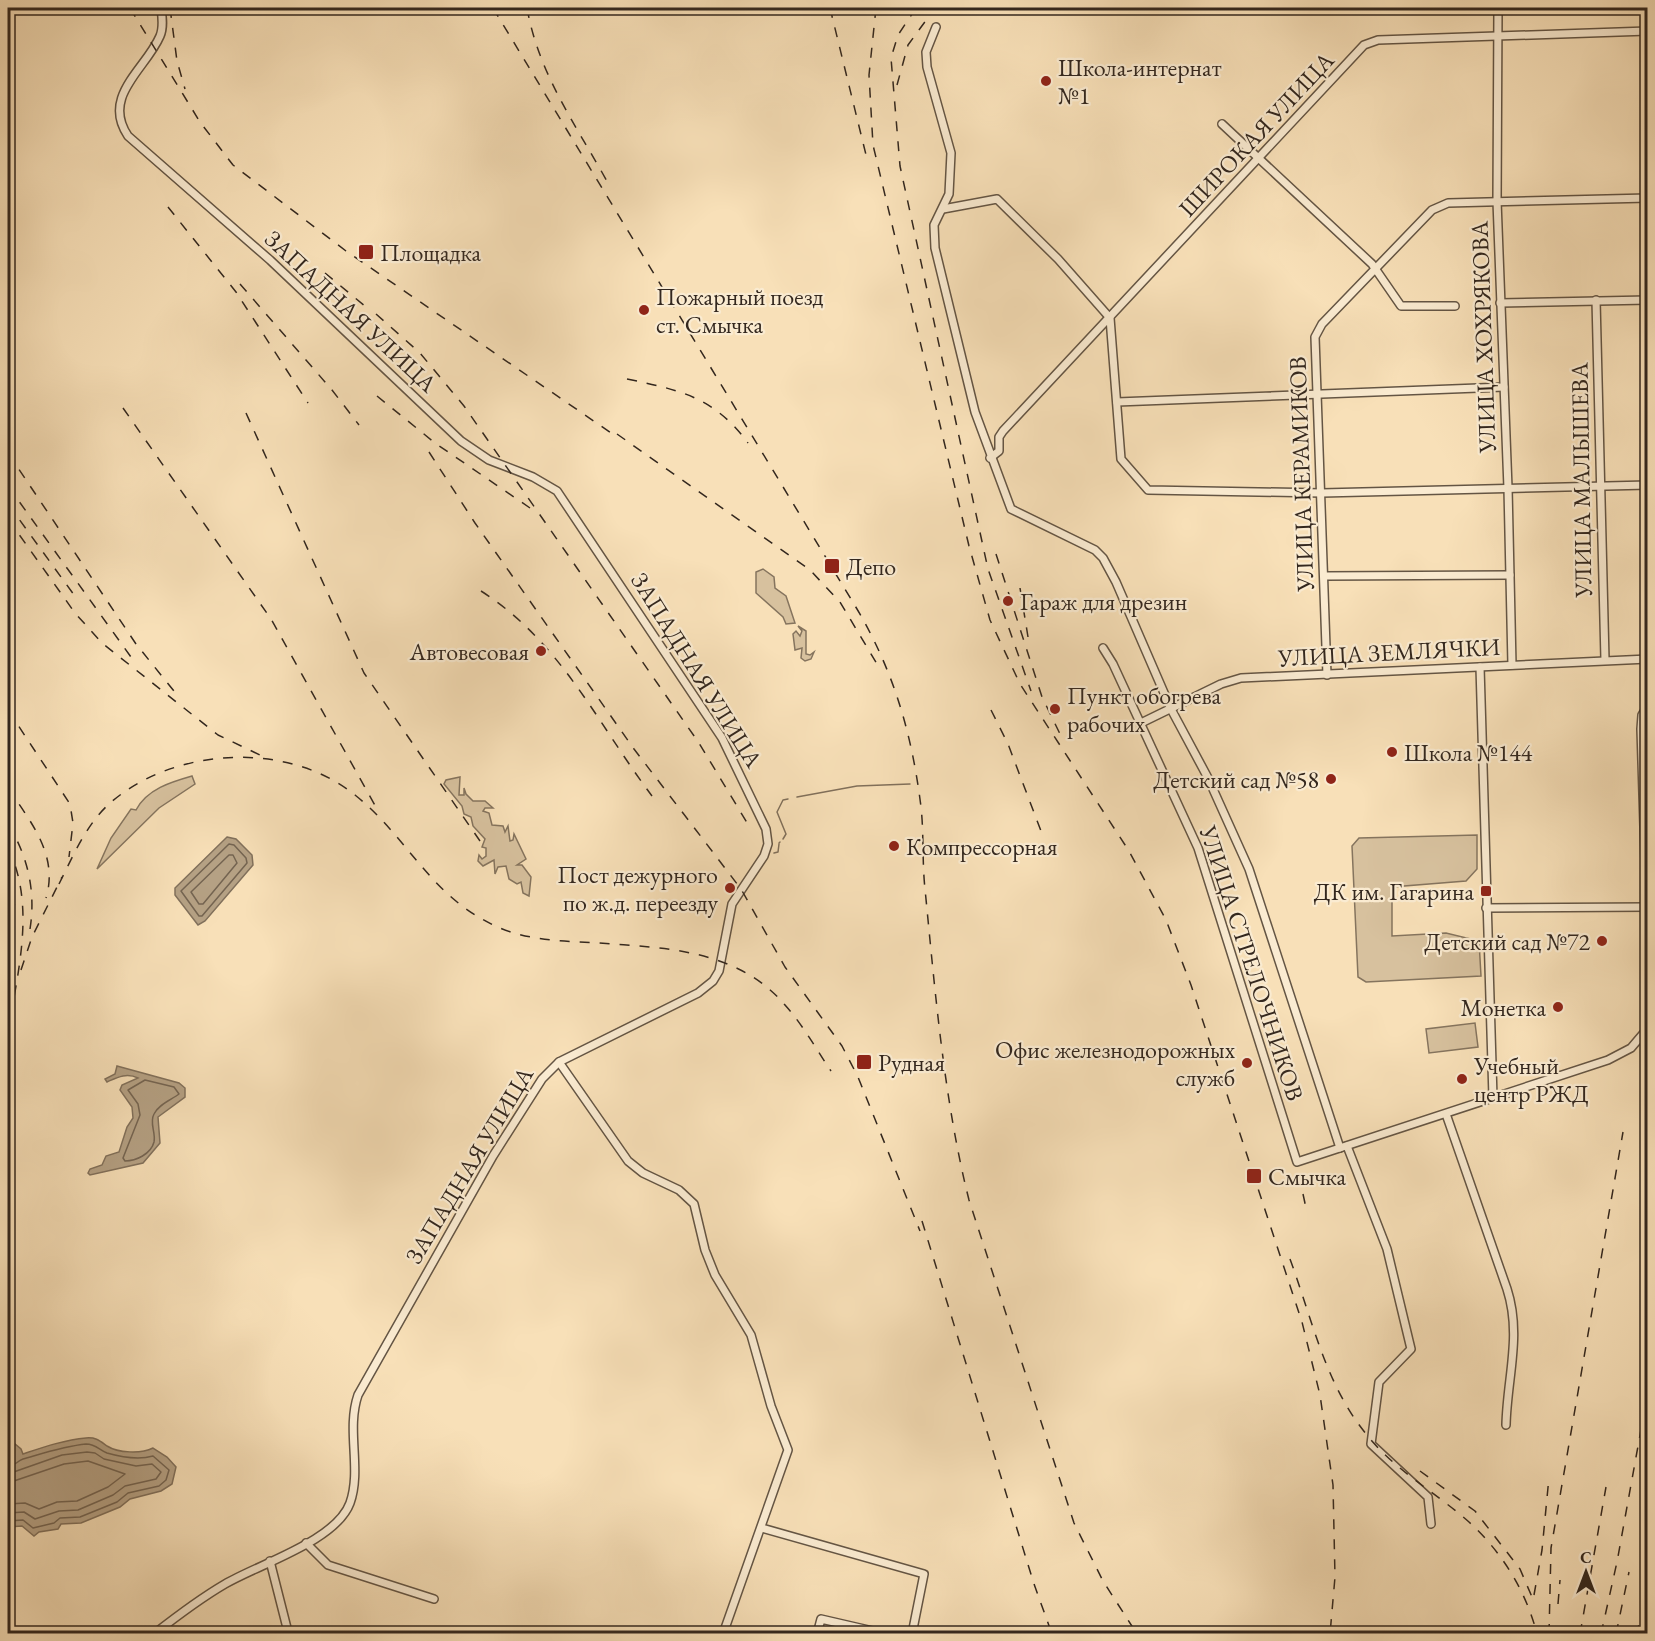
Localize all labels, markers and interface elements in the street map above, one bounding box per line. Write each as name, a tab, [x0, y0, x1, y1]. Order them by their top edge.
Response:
street label: ШИРОКАЯ УЛИЦА	[1172, 45, 1341, 223]
place label: Школа-интернат №1	[1058, 52, 1222, 111]
marker: Школа-интернат №1	[1039, 74, 1053, 88]
street label: УЛИЦА ХОХРЯКОВА	[1463, 220, 1503, 455]
street label: ЗАПАДНАЯ УЛИЦА	[258, 223, 444, 399]
place label: Площадка	[380, 237, 482, 268]
marker: Площадка	[357, 243, 375, 261]
place label: Пожарный поезд ст. Смычка	[656, 281, 823, 340]
marker: Пожарный поезд ст. Смычка	[637, 303, 651, 317]
street label: УЛИЦА КЕРАМИКОВ	[1281, 356, 1321, 593]
street label: УЛИЦА МАЛЫШЕВА	[1563, 362, 1599, 599]
place label: Депо	[846, 551, 896, 582]
marker: Депо	[823, 557, 841, 575]
street label: ЗАПАДНАЯ УЛИЦА	[624, 567, 770, 774]
place label: Гараж для дрезин	[1020, 586, 1187, 617]
marker: Гараж для дрезин	[1001, 594, 1015, 608]
street label: УЛИЦА ЗЕМЛЯЧКИ	[1276, 631, 1501, 673]
place label: Автовесовая	[409, 636, 529, 667]
marker: Автовесовая	[534, 644, 548, 658]
place label: Пункт обогрева рабочих	[1067, 680, 1222, 739]
marker: Пункт обогрева рабочих	[1048, 702, 1062, 716]
place label: Школа №144	[1404, 737, 1533, 768]
marker: Школа №144	[1385, 745, 1399, 759]
place label: Детский сад №58	[1153, 764, 1319, 795]
marker: Детский сад №58	[1324, 772, 1338, 786]
street label: УЛИЦА СТРЕЛОЧНИКОВ	[1193, 821, 1311, 1104]
place label: Компрессорная	[906, 831, 1058, 862]
marker: Компрессорная	[887, 839, 901, 853]
place label: Пост дежурного по ж.д. переезду	[557, 859, 718, 918]
place label: ДК им. Гагарина	[1314, 876, 1474, 907]
marker: Пост дежурного по ж.д. переезду	[723, 881, 737, 895]
marker: ДК им. Гагарина	[1479, 884, 1493, 898]
place label: Детский сад №72	[1424, 926, 1590, 957]
marker: Детский сад №72	[1595, 934, 1609, 948]
place label: Монетка	[1461, 992, 1546, 1023]
marker: Монетка	[1551, 1000, 1565, 1014]
place label: Офис железнодорожных служб	[995, 1034, 1236, 1093]
place label: Рудная	[878, 1047, 945, 1078]
place label: Учебный центр РЖД	[1473, 1050, 1589, 1109]
marker: Рудная	[855, 1053, 873, 1071]
marker: Офис железнодорожных служб	[1240, 1056, 1254, 1070]
street label: ЗАПАДНАЯ УЛИЦА	[398, 1061, 540, 1269]
marker: Учебный центр РЖД	[1455, 1072, 1469, 1086]
place label: Смычка	[1268, 1161, 1347, 1192]
marker: Смычка	[1245, 1167, 1263, 1185]
north arrow	[1556, 1542, 1616, 1602]
text: С	[1580, 1547, 1592, 1568]

